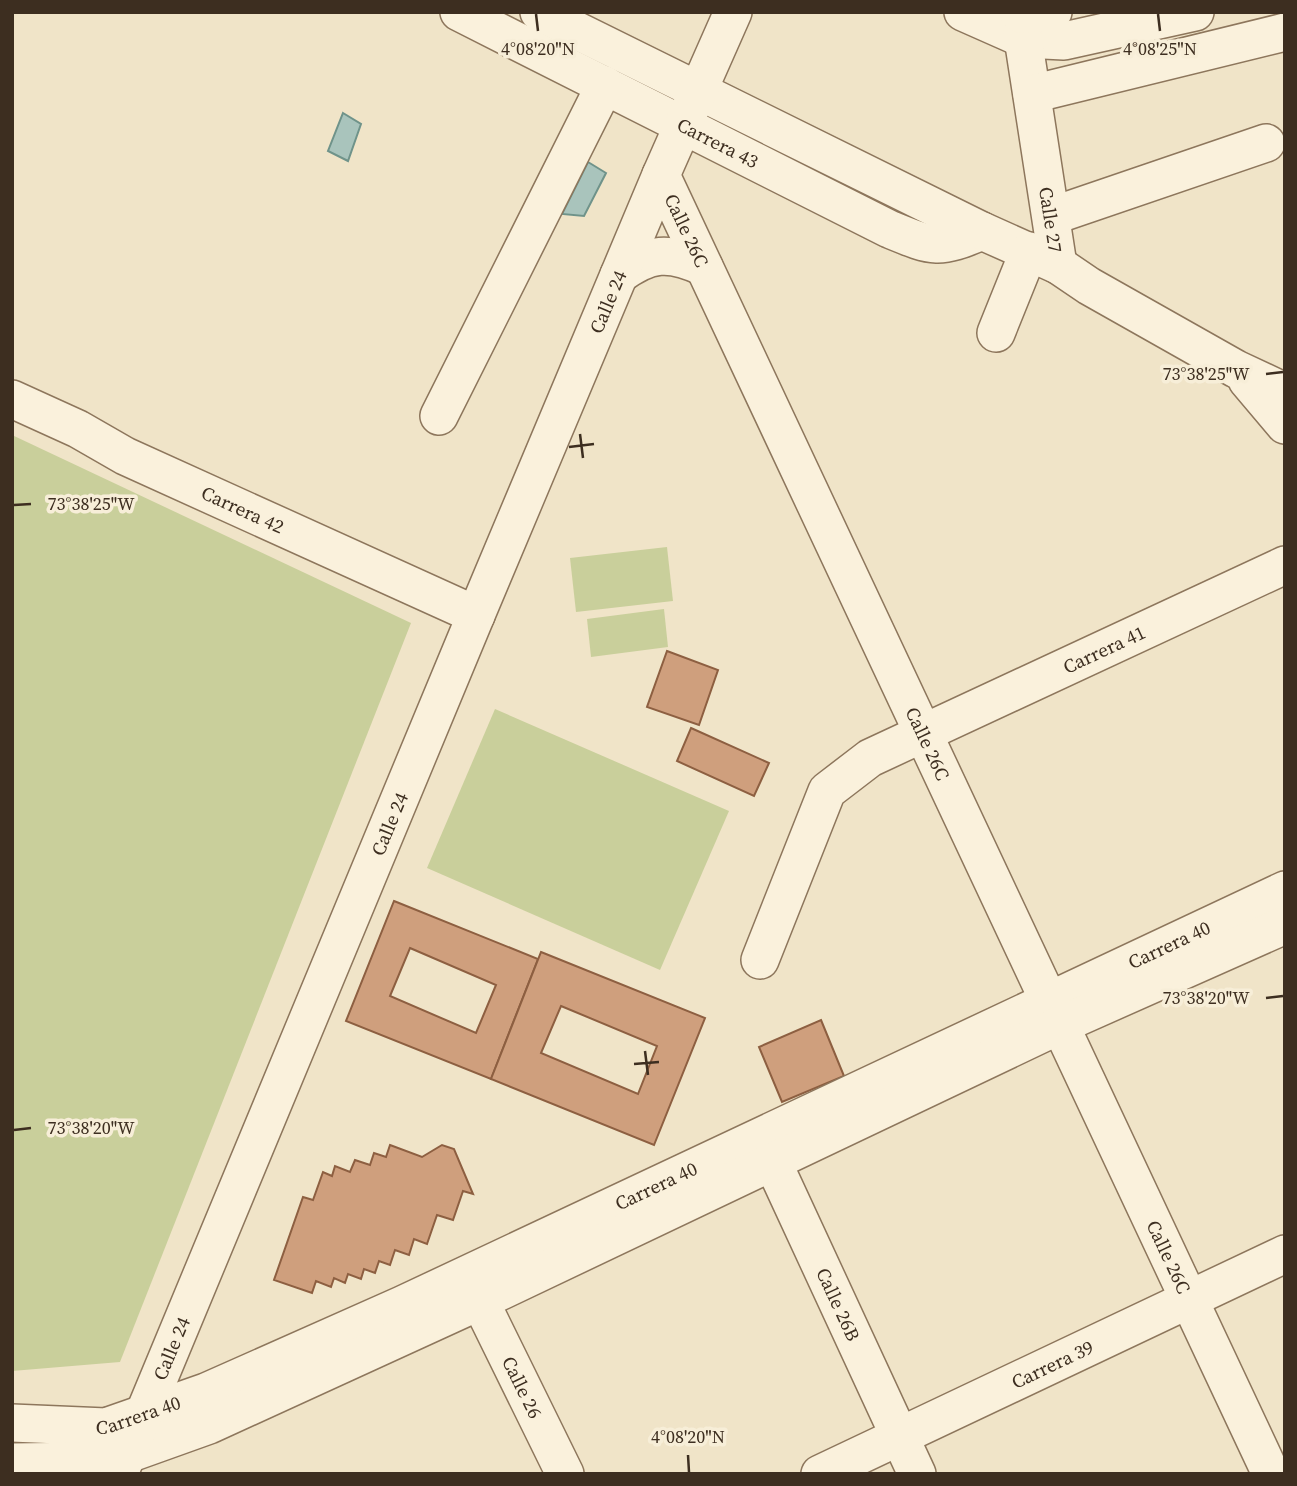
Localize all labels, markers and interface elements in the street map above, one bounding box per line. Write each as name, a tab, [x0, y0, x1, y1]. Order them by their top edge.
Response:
text: 4°08'20"N	[501, 36, 575, 61]
text: 4°08'25"N	[1123, 36, 1197, 61]
street label: Carrera 43	[673, 111, 763, 174]
street label: Calle 27	[1033, 185, 1069, 254]
street label: Calle 26C	[659, 189, 715, 271]
street label: Calle 24	[583, 266, 633, 337]
text: 73°38'25"W	[1163, 361, 1250, 386]
street label: Carrera 42	[197, 479, 288, 539]
text: 73°38'25"W	[48, 491, 135, 516]
street label: Carrera 41	[1058, 619, 1149, 680]
street label: Calle 26C	[900, 703, 956, 784]
street label: Calle 24	[364, 788, 414, 859]
street label: Carrera 40	[1124, 914, 1214, 975]
text: 73°38'20"W	[1163, 985, 1250, 1010]
text: 73°38'20"W	[48, 1115, 135, 1140]
street label: Carrera 40	[610, 1155, 701, 1216]
street label: Calle 26C	[1141, 1216, 1197, 1298]
street label: Calle 26B	[810, 1263, 867, 1345]
street label: Calle 24	[146, 1312, 196, 1384]
street label: Carrera 39	[1007, 1333, 1098, 1395]
street label: Calle 26	[496, 1352, 549, 1423]
street label: Carrera 40	[95, 1389, 184, 1440]
text: 4°08'20"N	[651, 1424, 725, 1449]

